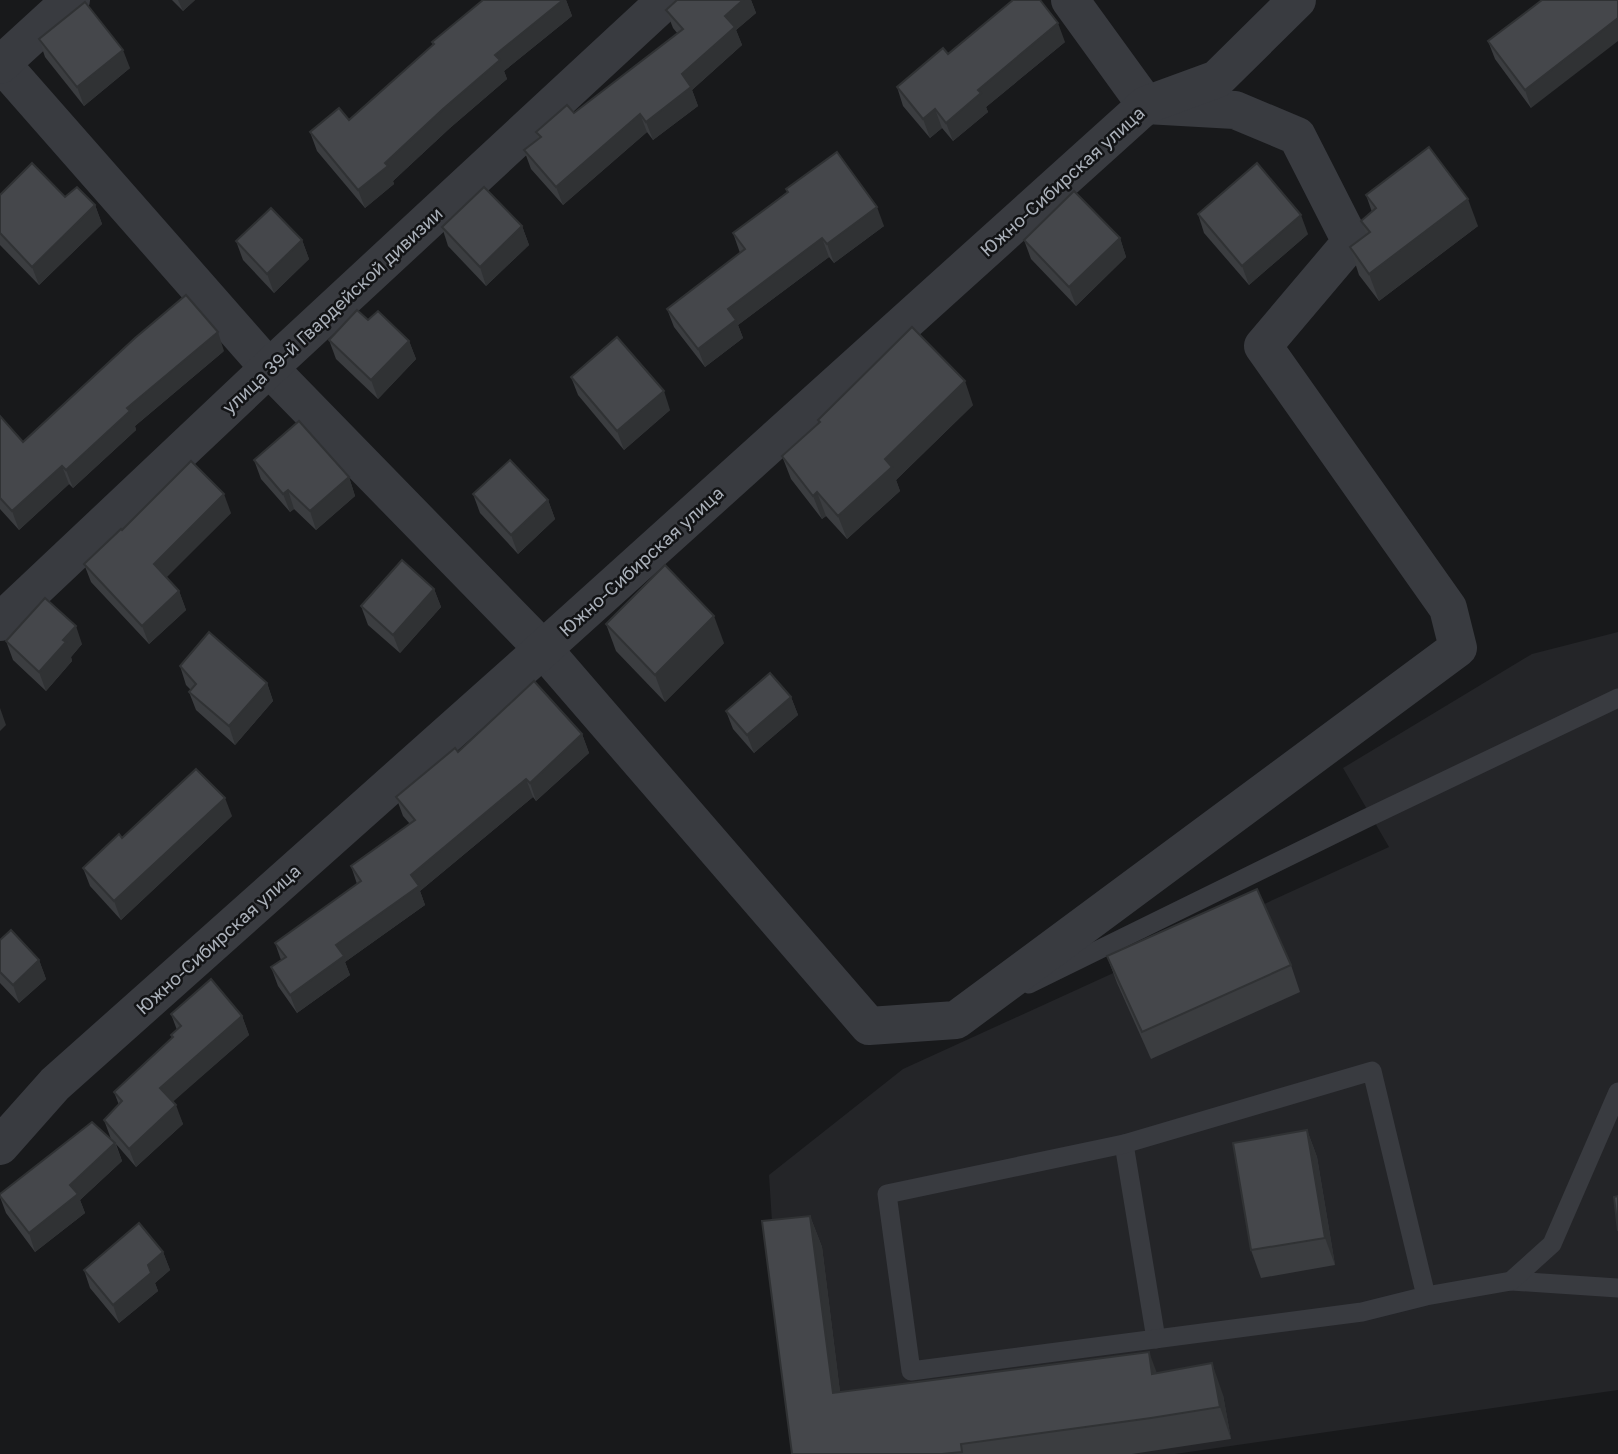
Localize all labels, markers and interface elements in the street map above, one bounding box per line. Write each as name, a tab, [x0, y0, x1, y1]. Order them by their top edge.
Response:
street label: Южно-Сибирская улица	[975, 101, 1149, 261]
street label: улица 39-й Гвардейской дивизии	[217, 202, 447, 418]
street label: Южно-Сибирская улица	[554, 481, 728, 641]
street label: Южно-Сибирская улица	[131, 859, 305, 1019]

